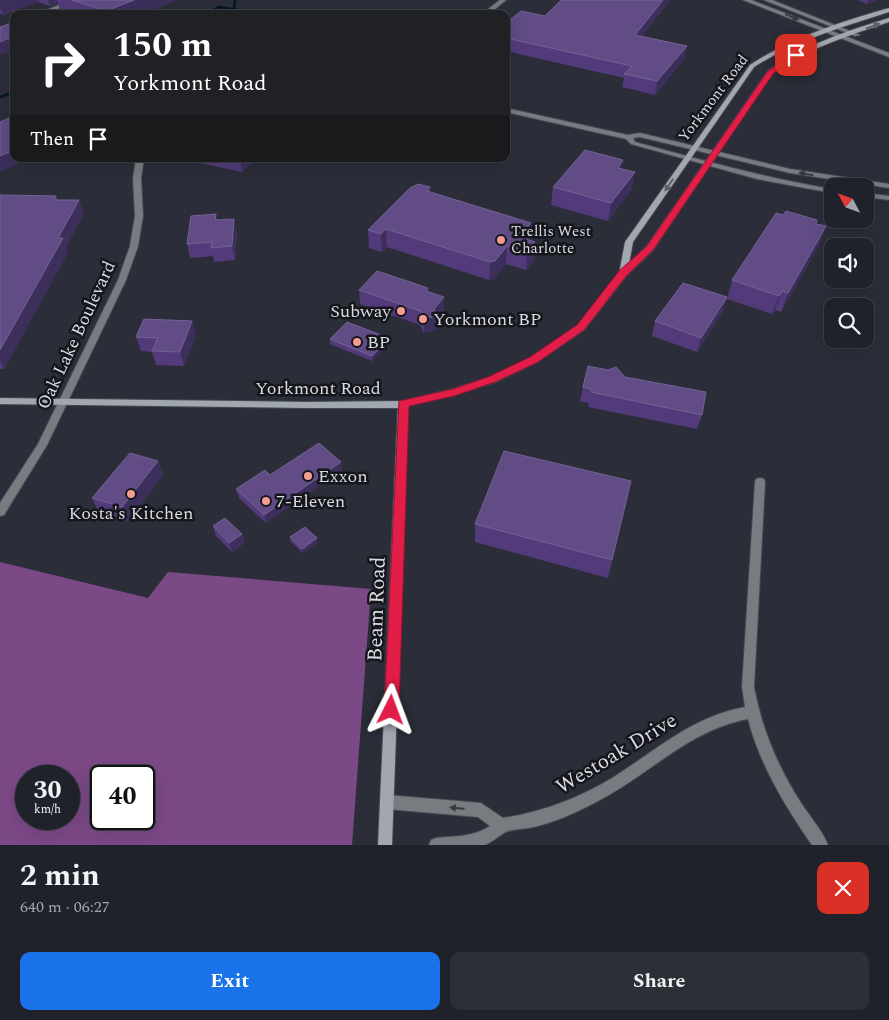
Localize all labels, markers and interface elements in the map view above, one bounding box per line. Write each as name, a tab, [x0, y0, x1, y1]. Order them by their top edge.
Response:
one-way arrow	[785, 13, 800, 21]
text: 150 m	[113, 19, 212, 72]
one-way arrow	[866, 22, 881, 30]
icon: right	[30, 30, 95, 95]
pin	[775, 34, 817, 76]
icon: arrive	[782, 41, 810, 69]
street label: Yorkmont Road	[673, 50, 754, 147]
text: Yorkmont Road	[113, 67, 267, 100]
text: Then	[30, 125, 74, 154]
icon: arrive	[84, 125, 112, 153]
one-way arrow	[798, 170, 814, 178]
one-way arrow	[664, 178, 674, 192]
north arrow	[824, 178, 874, 228]
map controls	[824, 178, 874, 348]
place label: Trellis West Charlotte	[511, 220, 591, 260]
marker: Trellis West Charlotte	[495, 234, 507, 246]
button: sound	[824, 238, 874, 288]
street label: Oak Lake Boulevard	[30, 256, 123, 414]
place label: Subway	[330, 298, 392, 325]
button: search	[824, 298, 874, 348]
marker: Subway	[395, 305, 407, 317]
place label: Yorkmont BP	[433, 306, 541, 333]
marker: Yorkmont BP	[417, 313, 429, 325]
place label: BP	[367, 329, 390, 356]
marker: BP	[351, 336, 363, 348]
street label: Yorkmont Road	[255, 375, 381, 402]
place label: Exxon	[318, 463, 368, 490]
marker: Exxon	[302, 470, 314, 482]
marker: Kosta's Kitchen	[125, 488, 137, 500]
place label: 7-Eleven	[276, 488, 345, 515]
marker: 7-Eleven	[260, 495, 272, 507]
place label: Kosta's Kitchen	[69, 500, 193, 527]
street label: Beam Road	[359, 556, 395, 662]
position arrow	[364, 683, 416, 735]
street label: Westoak Drive	[550, 705, 683, 803]
speed limit sign: 40	[90, 765, 155, 830]
text: 30	[33, 772, 62, 810]
text: km/h	[34, 800, 61, 819]
one-way arrow	[449, 804, 465, 812]
text: 2 min	[20, 853, 100, 899]
button: close	[817, 862, 869, 914]
text: 640 m · 06:27	[20, 895, 110, 919]
button: Exit	[20, 952, 440, 1010]
button: Share	[450, 952, 869, 1010]

